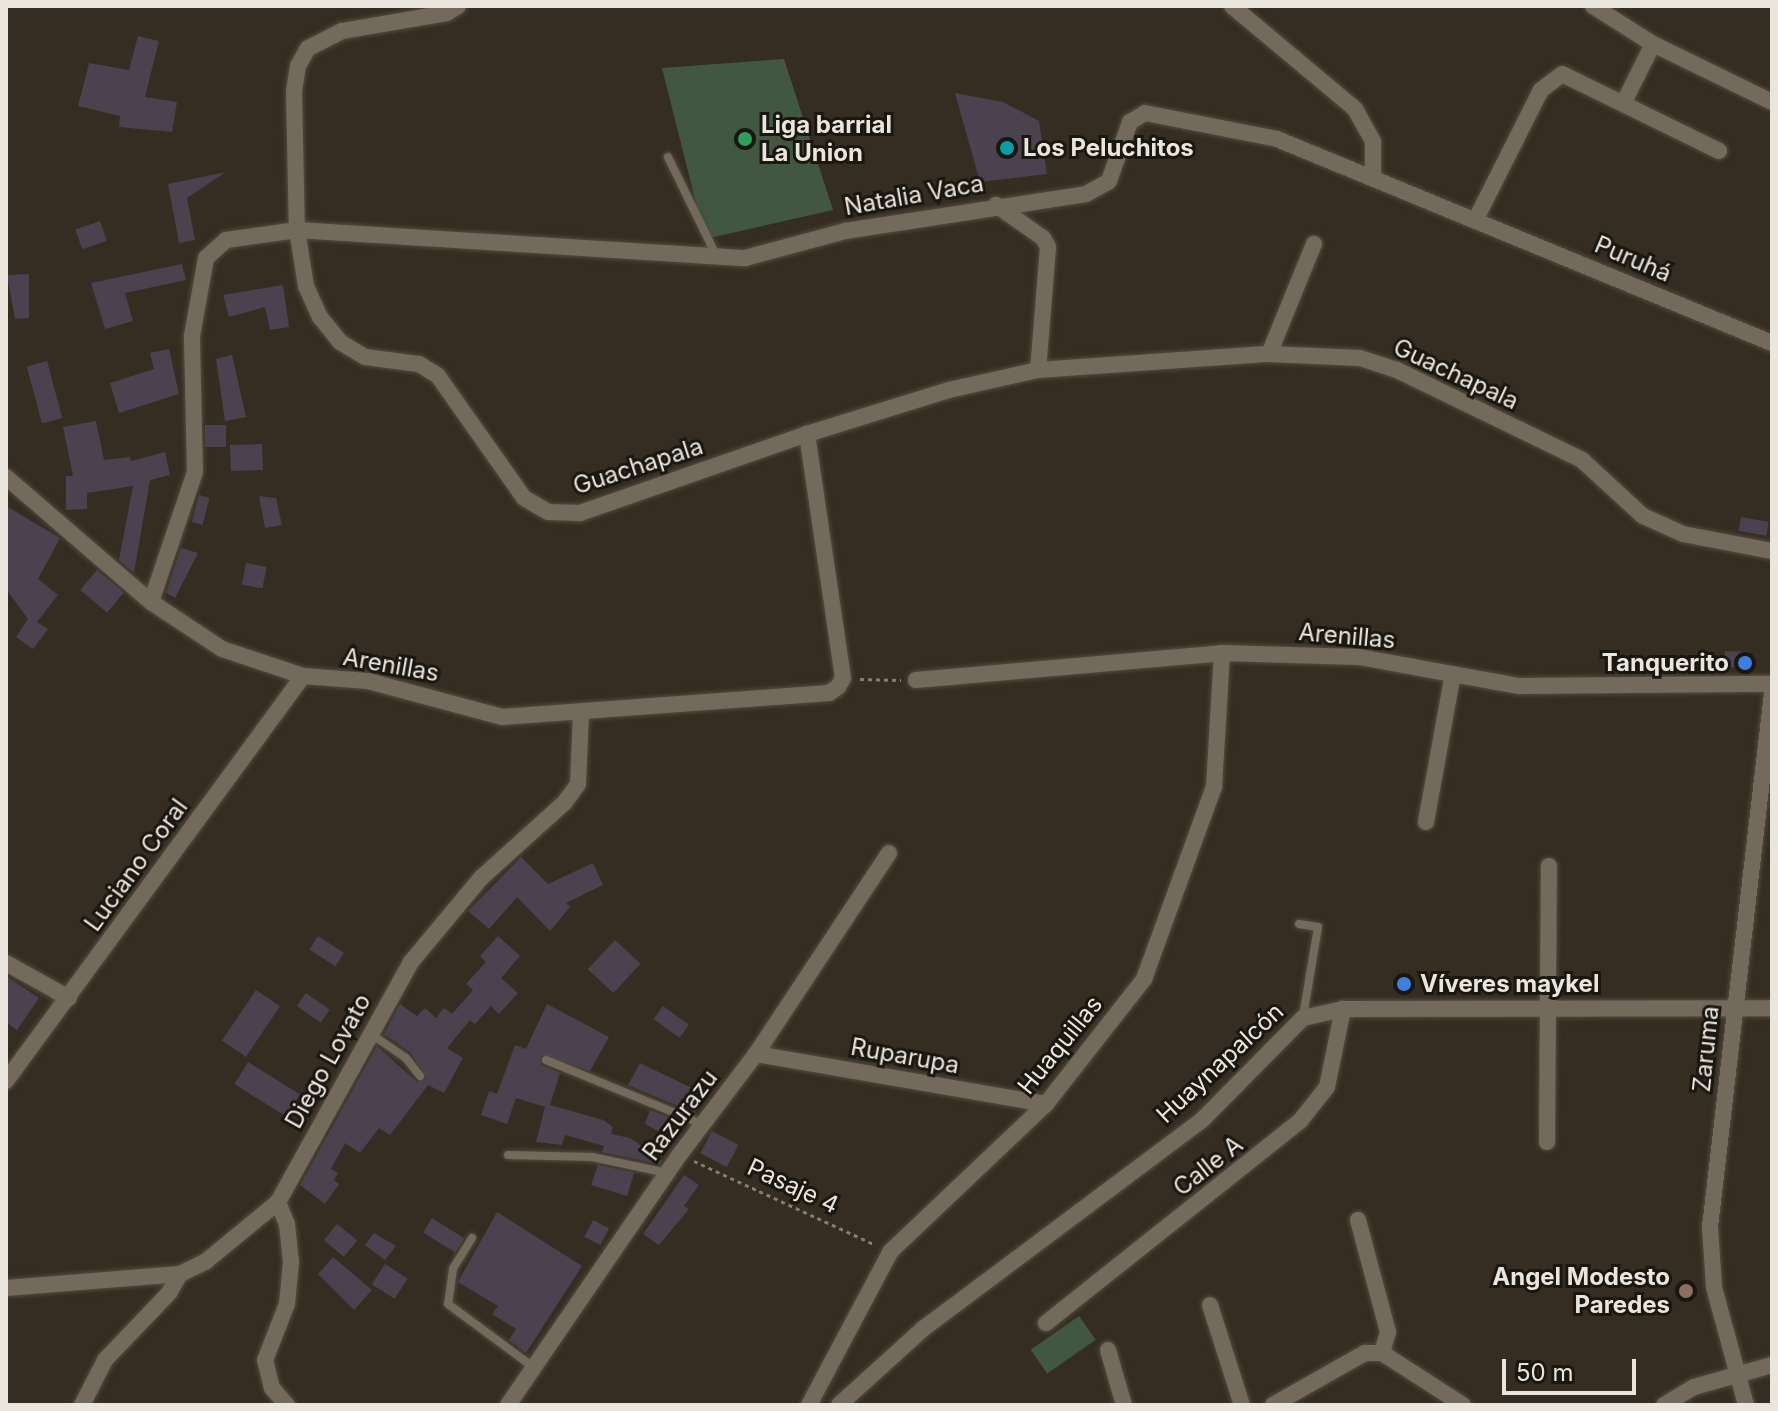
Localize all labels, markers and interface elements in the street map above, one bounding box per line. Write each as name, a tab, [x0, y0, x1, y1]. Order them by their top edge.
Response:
place label: Liga barrial La Union	[761, 111, 892, 167]
marker: Liga barrial La Union	[736, 130, 754, 148]
place label: Los Peluchitos	[1023, 134, 1194, 162]
marker: Los Peluchitos	[998, 139, 1016, 157]
street label: Natalia Vaca	[842, 169, 986, 221]
street label: Puruhá	[1590, 230, 1676, 288]
street label: Guachapala	[1389, 332, 1523, 416]
street label: Guachapala	[570, 432, 706, 500]
street label: Arenillas	[1297, 617, 1397, 655]
street label: Arenillas	[341, 642, 441, 688]
place label: Tanquerito	[1602, 649, 1729, 677]
marker: Tanquerito	[1736, 654, 1754, 672]
street label: Luciano Coral	[78, 793, 194, 937]
place label: Víveres maykel	[1420, 970, 1599, 998]
marker: Víveres maykel	[1395, 975, 1413, 993]
street label: Diego Lovato	[279, 989, 377, 1133]
street label: Huaquillas	[1012, 990, 1108, 1100]
street label: Huaynapalcón	[1151, 997, 1289, 1129]
street label: Zaruma	[1687, 1005, 1725, 1093]
street label: Ruparupa	[848, 1032, 962, 1080]
street label: Razurazu	[637, 1064, 723, 1166]
street label: Calle A	[1168, 1130, 1248, 1202]
street label: Pasaje 4	[743, 1152, 843, 1220]
place label: Angel Modesto Paredes	[1492, 1263, 1670, 1319]
marker: Angel Modesto Paredes	[1677, 1282, 1695, 1300]
scale bar	[1506, 1343, 1640, 1393]
text: 50 m	[1516, 1358, 1574, 1387]

